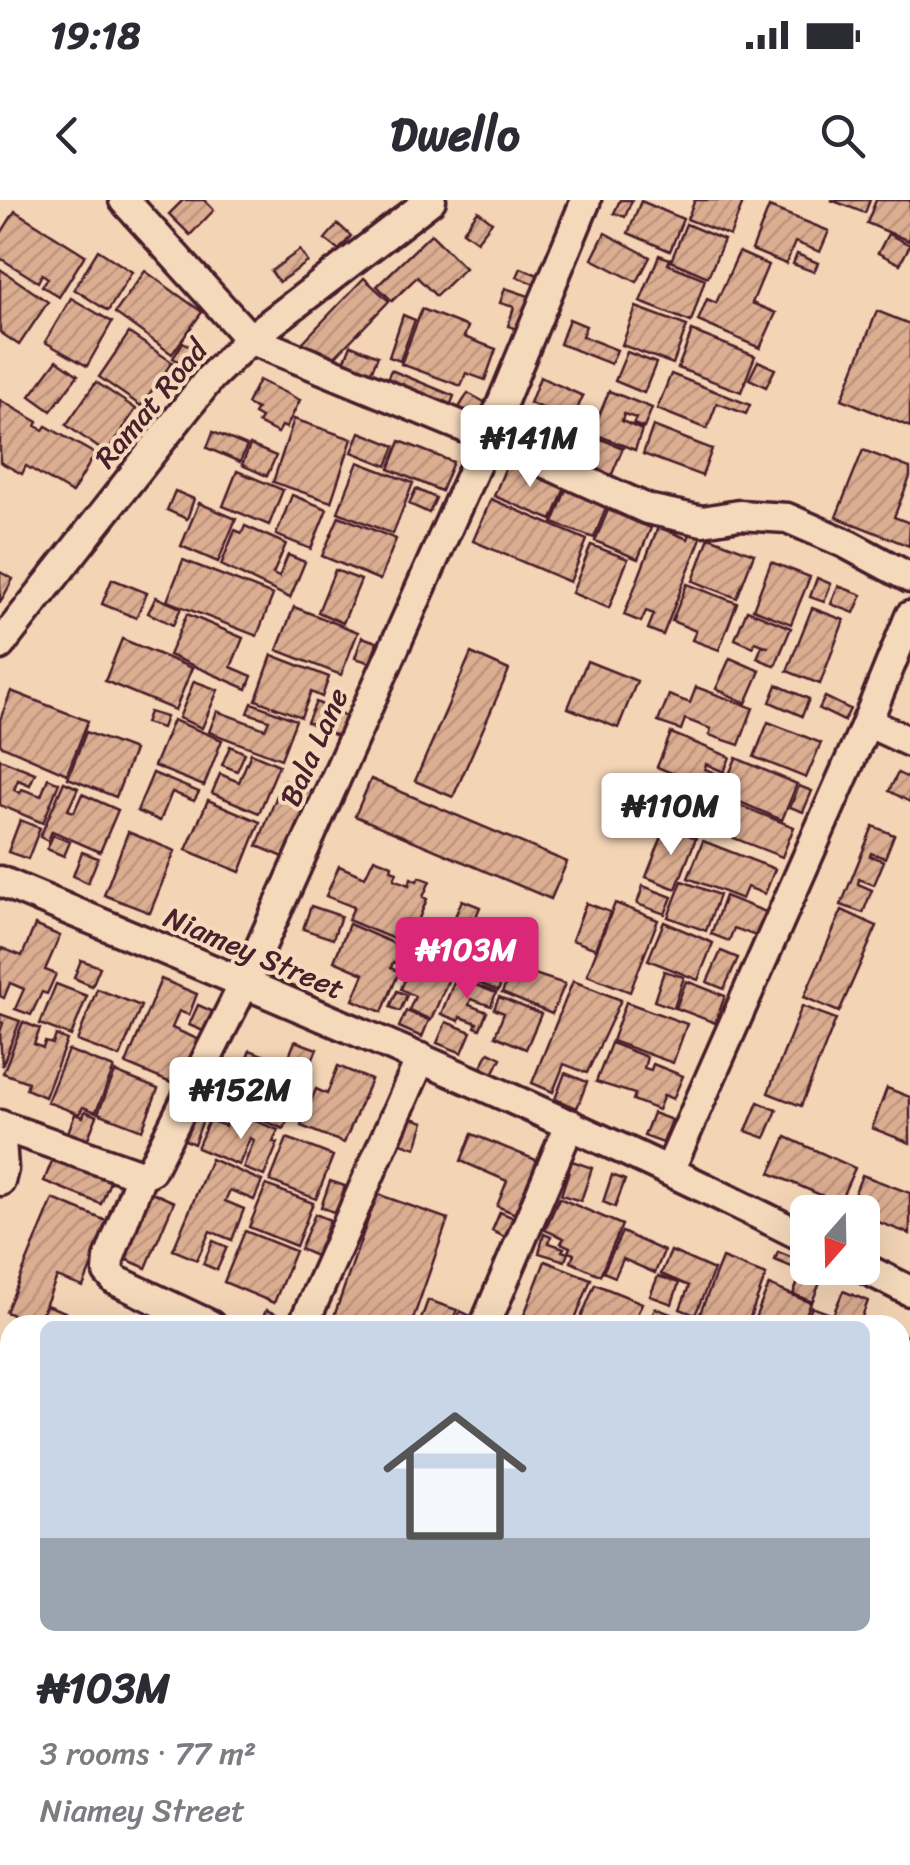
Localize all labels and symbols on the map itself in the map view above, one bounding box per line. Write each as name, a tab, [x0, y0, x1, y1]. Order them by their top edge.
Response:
street label: Ramat Road	[80, 325, 223, 481]
pin: ₦141M	[460, 405, 600, 490]
street label: Bala Lane	[264, 679, 364, 815]
pin: ₦110M	[601, 773, 741, 858]
street label: Niamey Street	[155, 891, 353, 1015]
pin: ₦103M	[397, 917, 537, 1002]
pin: ₦152M	[171, 1057, 311, 1142]
north arrow	[790, 1195, 880, 1285]

